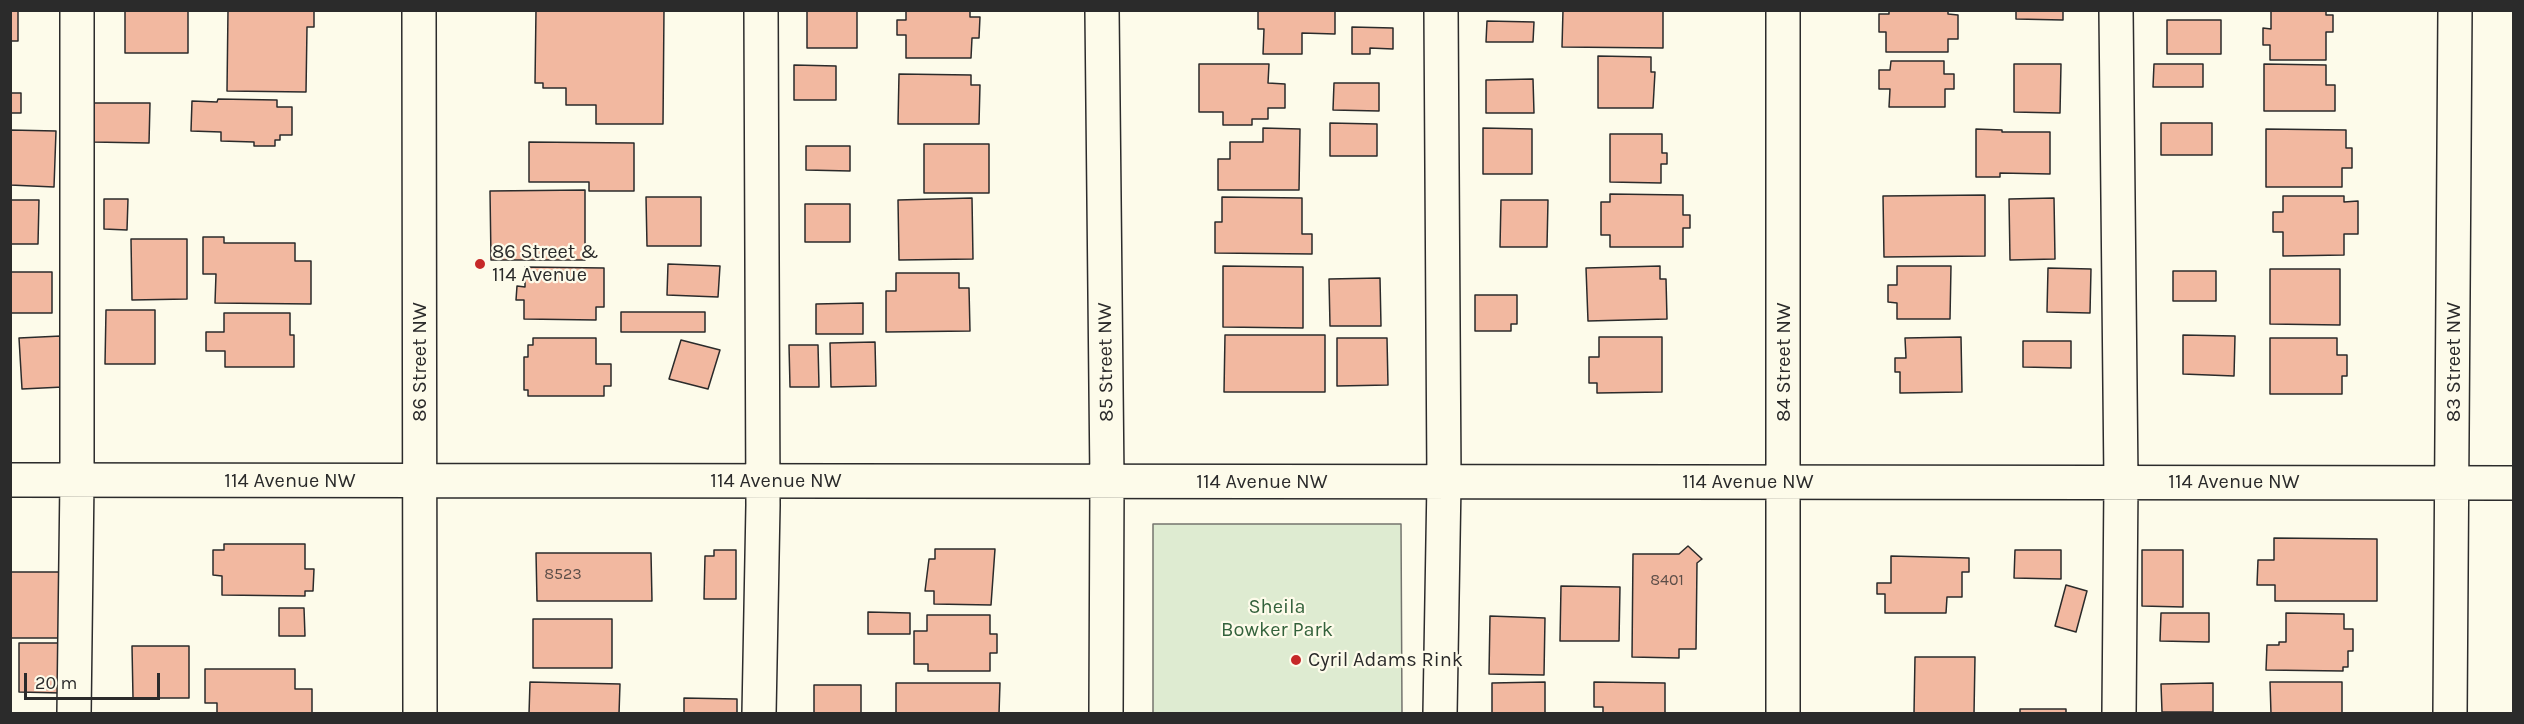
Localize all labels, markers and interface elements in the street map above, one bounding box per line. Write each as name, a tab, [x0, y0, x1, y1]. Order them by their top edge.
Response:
place label: 86 Street & 114 Avenue	[492, 240, 598, 287]
marker: 86 Street & 114 Avenue	[473, 257, 487, 271]
street label: 86 Street NW	[408, 302, 432, 422]
street label: 85 Street NW	[1093, 302, 1119, 422]
street label: 84 Street NW	[1772, 302, 1796, 422]
street label: 83 Street NW	[2442, 302, 2466, 422]
street label: 114 Avenue NW	[224, 469, 356, 493]
street label: 114 Avenue NW	[710, 469, 842, 493]
street label: 114 Avenue NW	[1196, 470, 1328, 494]
street label: 114 Avenue NW	[1682, 470, 1814, 494]
street label: 114 Avenue NW	[2168, 470, 2300, 494]
house number: 8523	[544, 564, 582, 584]
house number: 8401	[1650, 570, 1684, 590]
park label: Sheila Bowker Park	[1221, 595, 1333, 642]
place label: Cyril Adams Rink	[1308, 648, 1463, 672]
marker: Cyril Adams Rink	[1289, 653, 1303, 667]
scale bar	[27, 661, 164, 699]
text: 20 m	[35, 672, 77, 694]

